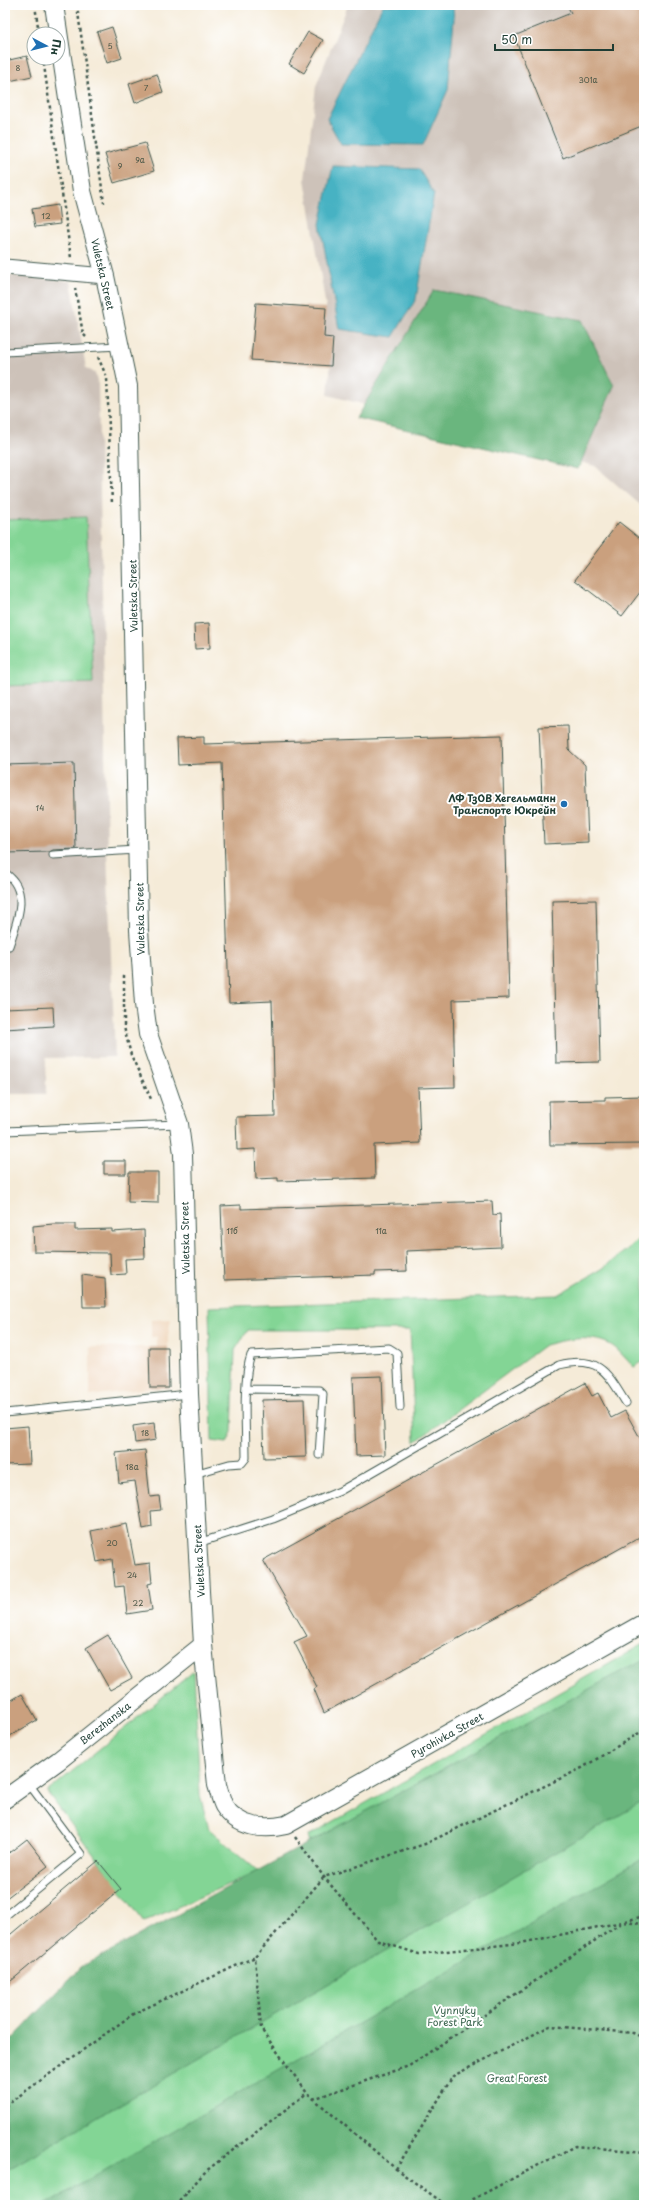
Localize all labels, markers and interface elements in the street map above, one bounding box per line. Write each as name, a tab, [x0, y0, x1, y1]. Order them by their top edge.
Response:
north arrow	[26, 26, 66, 66]
scale bar	[495, 26, 613, 52]
text: 50 m	[501, 30, 532, 48]
text: Пн	[47, 38, 66, 56]
house number: 5	[107, 40, 113, 52]
house number: 8	[16, 62, 21, 74]
house number: 301а	[578, 74, 598, 86]
house number: 7	[144, 82, 149, 94]
house number: 9а	[135, 154, 145, 166]
house number: 9	[118, 160, 123, 172]
house number: 12	[41, 210, 51, 222]
street label: Vuletska Street	[88, 237, 119, 311]
street label: Vuletska Street	[124, 559, 141, 633]
place label: ЛФ ТзОВ Хегельманн Транспорте Юкрейн	[448, 790, 556, 817]
marker: ЛФ ТзОВ Хегельманн Транспорте Юкрейн	[559, 799, 569, 809]
house number: 14	[36, 802, 44, 814]
street label: Vuletska Street	[131, 882, 148, 956]
street label: Vuletska Street	[176, 1201, 193, 1275]
house number: 11б	[226, 1225, 238, 1237]
house number: 11а	[375, 1225, 387, 1237]
house number: 18	[141, 1427, 149, 1439]
house number: 18а	[125, 1461, 139, 1473]
street label: Vuletska Street	[189, 1524, 208, 1598]
house number: 20	[106, 1537, 118, 1549]
house number: 24	[127, 1569, 137, 1581]
house number: 22	[133, 1597, 143, 1609]
street label: Berezhanska	[76, 1697, 134, 1748]
street label: Pyrohivka Street	[408, 1708, 486, 1762]
park label: Vynnyky Forest Park	[427, 2002, 483, 2029]
park label: Great Forest	[487, 2070, 547, 2085]

